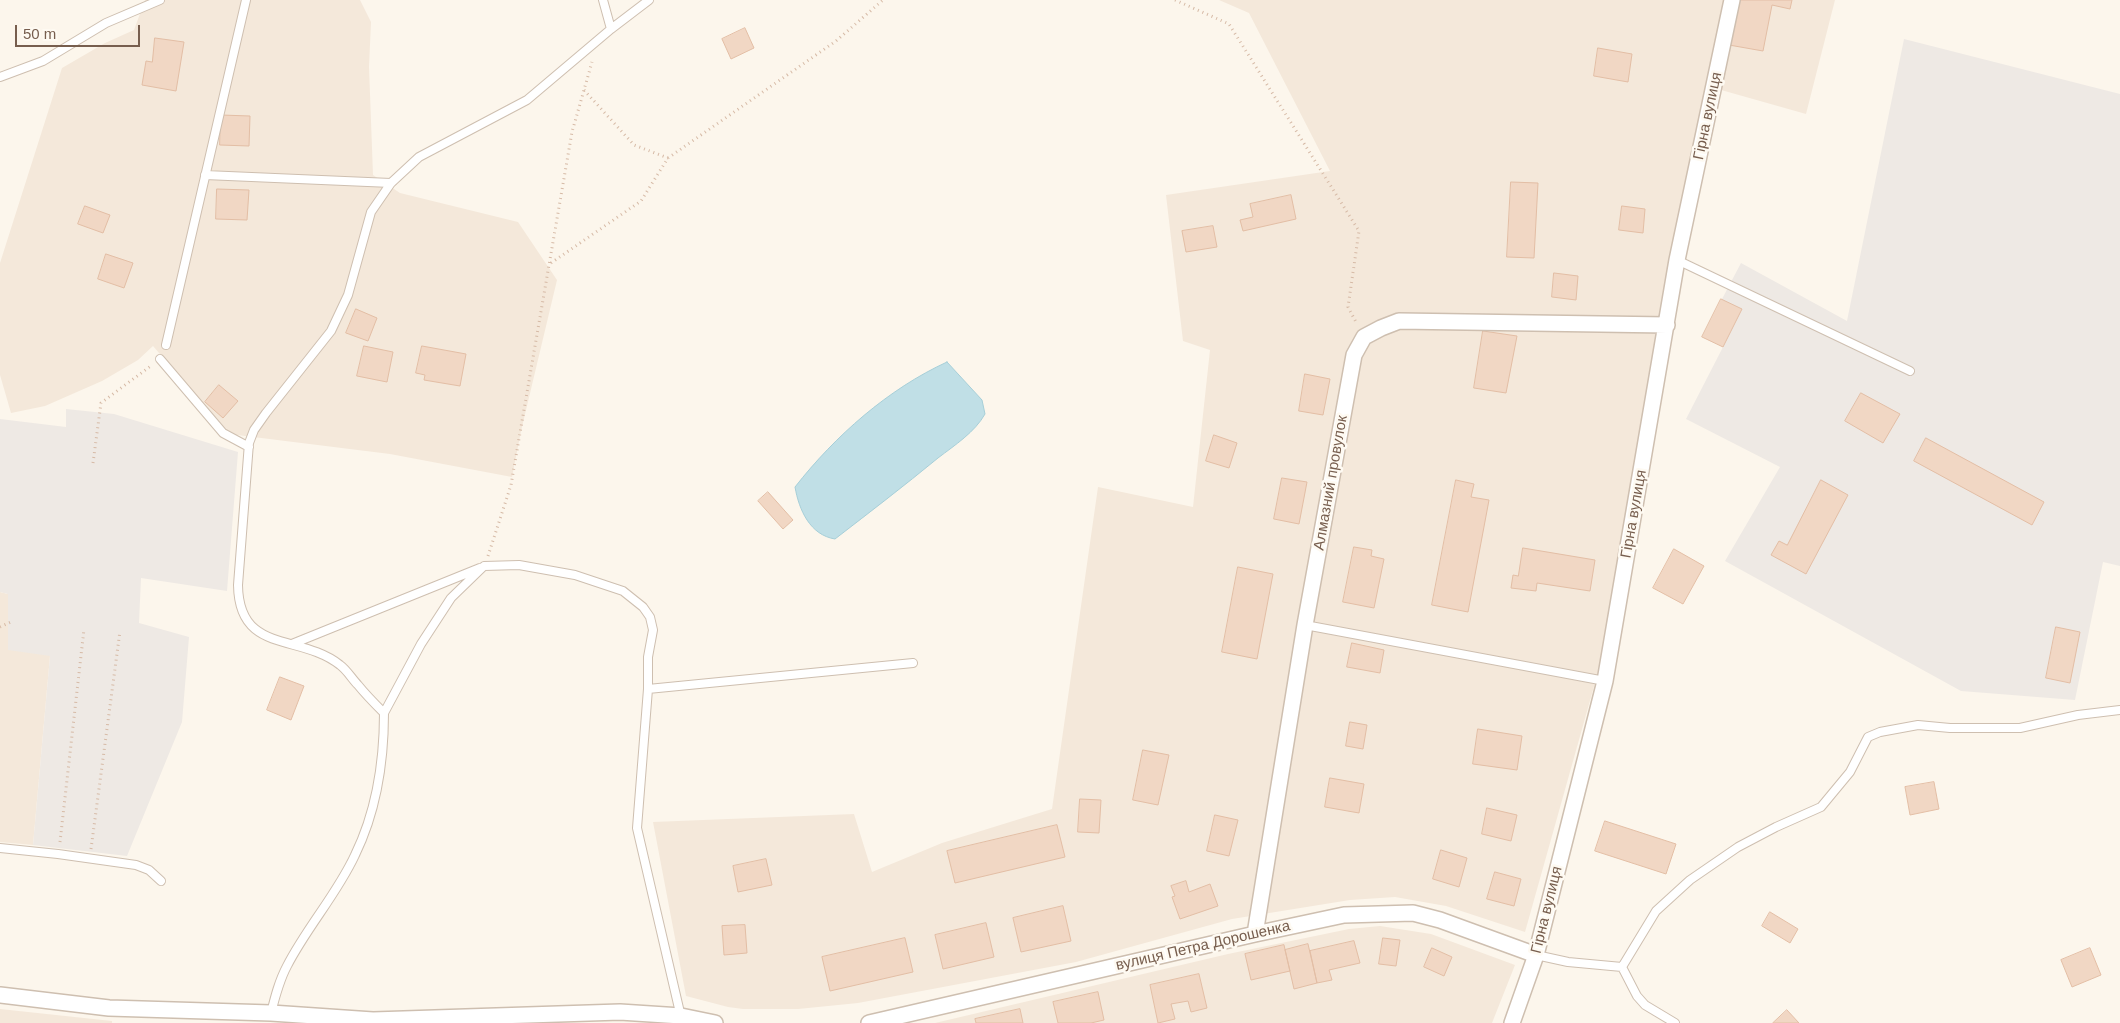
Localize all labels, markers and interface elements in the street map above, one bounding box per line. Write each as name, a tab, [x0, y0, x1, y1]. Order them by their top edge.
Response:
scale bar	[18, 15, 142, 47]
text: 50 m	[23, 25, 56, 42]
street label: Гірна вулиця	[1690, 70, 1726, 162]
street label: Алмазний провулок	[1310, 414, 1352, 552]
street label: Гірна вулиця	[1617, 468, 1651, 560]
street label: Гірна вулиця	[1527, 865, 1567, 955]
street label: вулиця Петра Дорошенка	[1114, 917, 1292, 975]

